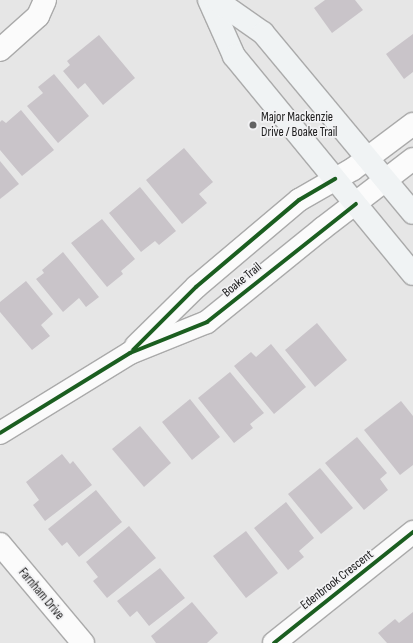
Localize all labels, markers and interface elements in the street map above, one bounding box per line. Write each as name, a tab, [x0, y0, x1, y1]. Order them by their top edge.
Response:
place label: Major Mackenzie Drive / Boake Trail	[261, 110, 338, 141]
marker: Major Mackenzie Drive / Boake Trail	[248, 120, 258, 130]
street label: Boake Trail	[219, 259, 265, 301]
street label: Edenbrook Crescent	[298, 547, 376, 613]
street label: Farnham Drive	[15, 565, 67, 623]

